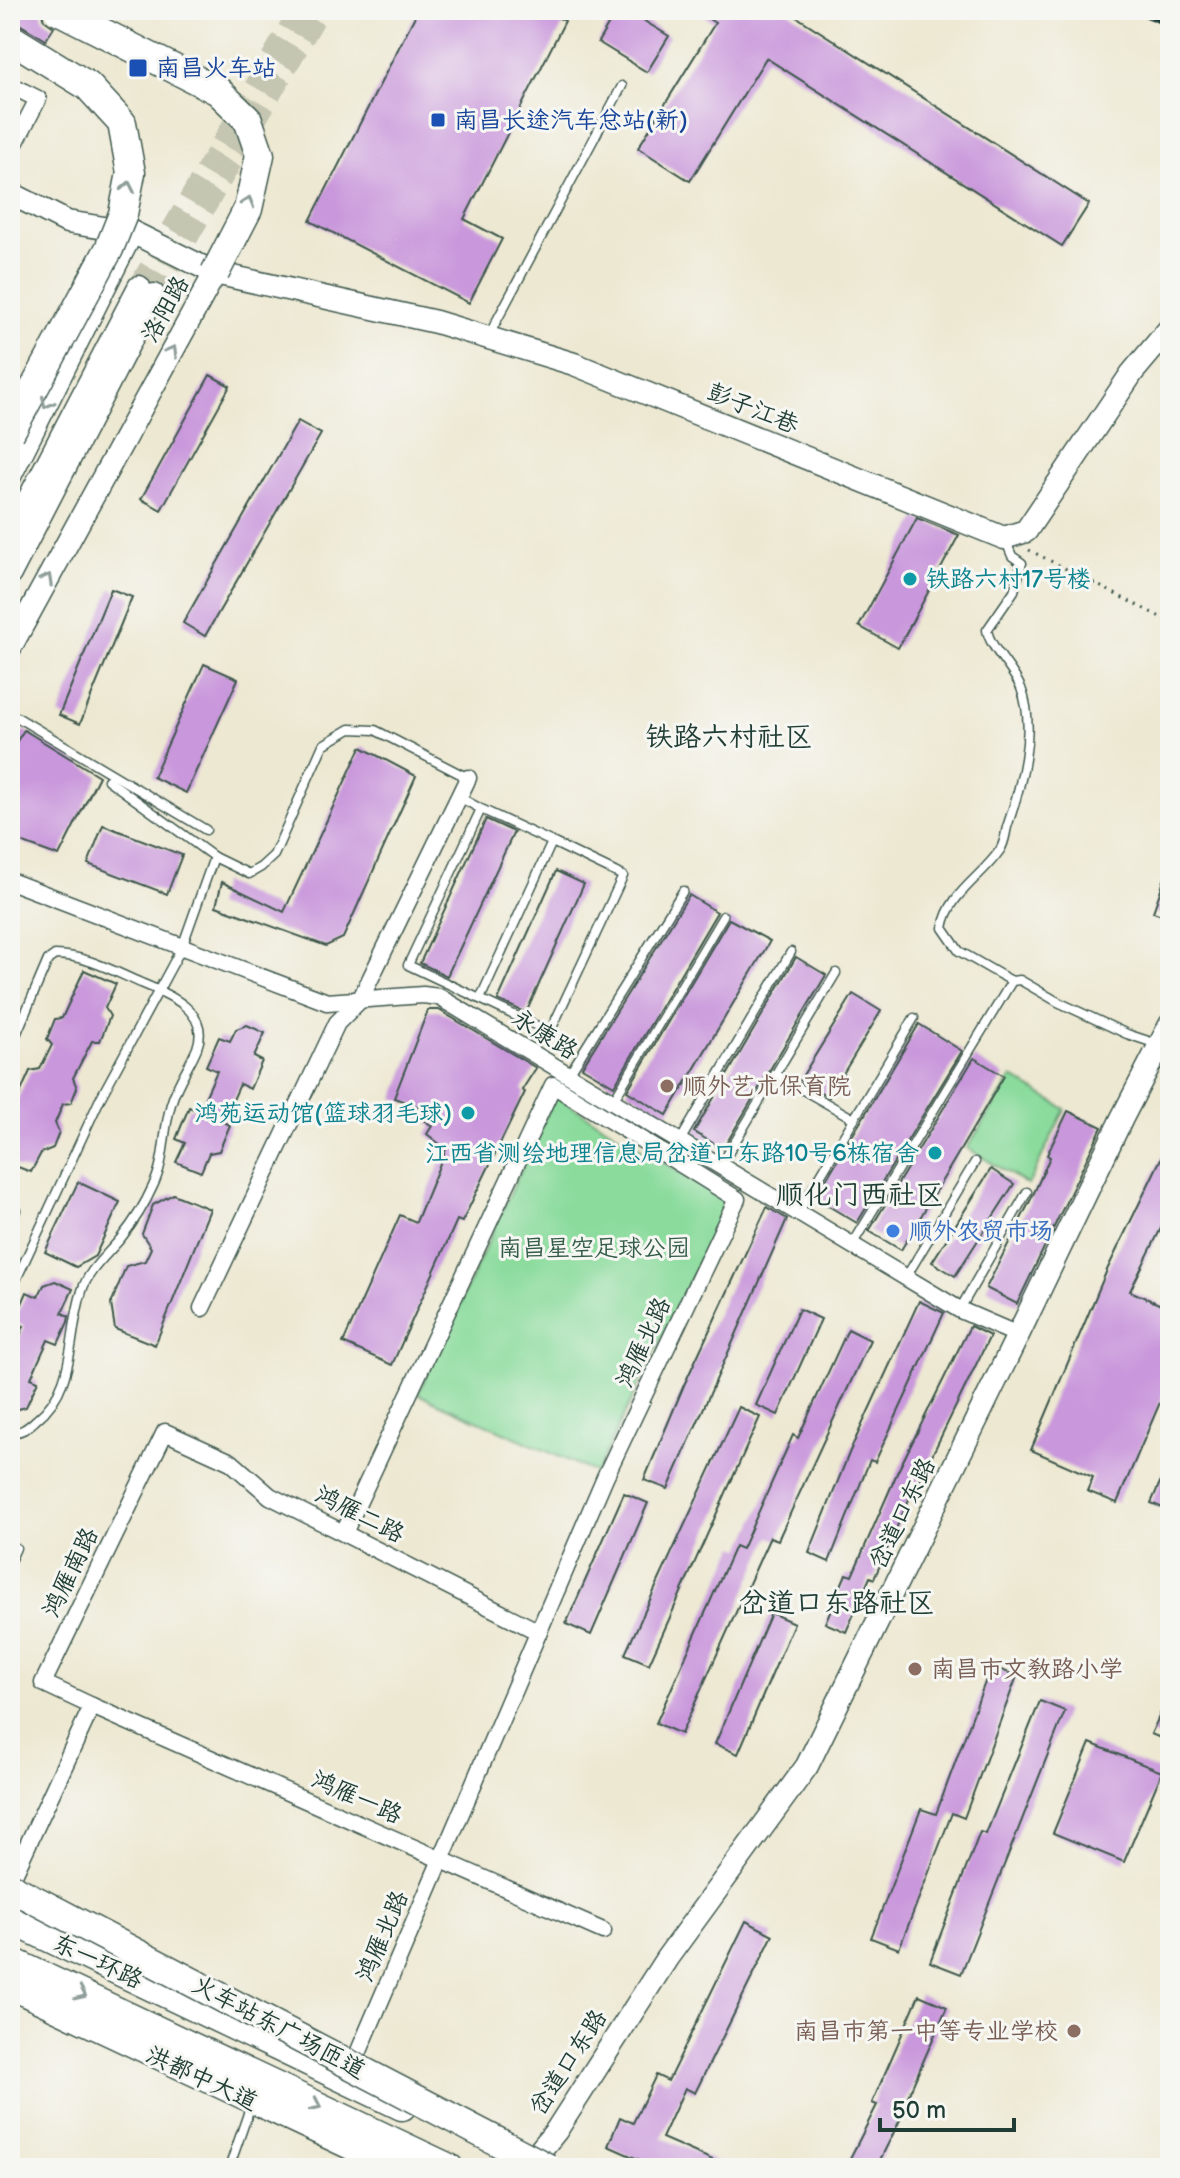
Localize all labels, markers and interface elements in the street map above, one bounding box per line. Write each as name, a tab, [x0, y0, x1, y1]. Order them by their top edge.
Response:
place label: 南昌火车站	[156, 54, 276, 83]
marker: 南昌火车站	[127, 57, 149, 79]
place label: 南昌长途汽车总站(新)	[454, 106, 688, 135]
marker: 南昌长途汽车总站(新)	[429, 111, 447, 129]
one-way arrow	[119, 180, 136, 194]
one-way arrow	[239, 196, 255, 210]
street label: 洛阳路	[135, 271, 196, 348]
one-way arrow	[162, 345, 178, 360]
street label: 彭子江巷	[703, 377, 803, 440]
one-way arrow	[41, 394, 57, 409]
place label: 铁路六村17号楼	[926, 565, 1091, 594]
marker: 铁路六村17号楼	[901, 570, 919, 588]
one-way arrow	[38, 573, 53, 587]
district label: 铁路六村社区	[645, 721, 813, 754]
street label: 永康路	[507, 1003, 583, 1066]
place label: 顺外艺术保育院	[683, 1072, 851, 1101]
marker: 顺外艺术保育院	[658, 1077, 676, 1095]
place label: 鸿苑运动馆(篮球羽毛球)	[194, 1099, 452, 1128]
marker: 鸿苑运动馆(篮球羽毛球)	[459, 1104, 477, 1122]
place label: 江西省测绘地理信息局岔道口东路10号6栋宿舍	[425, 1139, 919, 1168]
marker: 江西省测绘地理信息局岔道口东路10号6栋宿舍	[926, 1144, 944, 1162]
district label: 顺化门西社区	[776, 1179, 944, 1212]
place label: 顺外农贸市场	[909, 1217, 1053, 1246]
marker: 顺外农贸市场	[884, 1222, 902, 1240]
park label: 南昌星空足球公园	[498, 1234, 690, 1263]
street label: 鸿雁北路	[610, 1293, 677, 1392]
street label: 岔道口东路	[863, 1453, 942, 1574]
street label: 鸿雁二路	[310, 1480, 409, 1549]
street label: 鸿雁南路	[36, 1523, 105, 1622]
district label: 岔道口东路社区	[739, 1587, 935, 1620]
place label: 南昌市文教路小学	[931, 1655, 1123, 1684]
marker: 南昌市文教路小学	[906, 1660, 924, 1678]
street label: 鸿雁一路	[307, 1765, 407, 1830]
street label: 鸿雁北路	[350, 1886, 415, 1986]
street label: 东一环路	[48, 1928, 147, 1995]
street label: 火车站东广场匝道	[187, 1970, 370, 2085]
one-way arrow	[72, 1984, 87, 2000]
street label: 岔道口东路	[524, 2004, 613, 2120]
place label: 南昌市第一中等专业学校	[794, 2017, 1058, 2046]
marker: 南昌市第一中等专业学校	[1065, 2022, 1083, 2040]
street label: 洪都中大道	[141, 2040, 262, 2117]
scale bar	[880, 2082, 1014, 2132]
one-way arrow	[307, 2095, 322, 2111]
text: 50 m	[892, 2096, 946, 2125]

